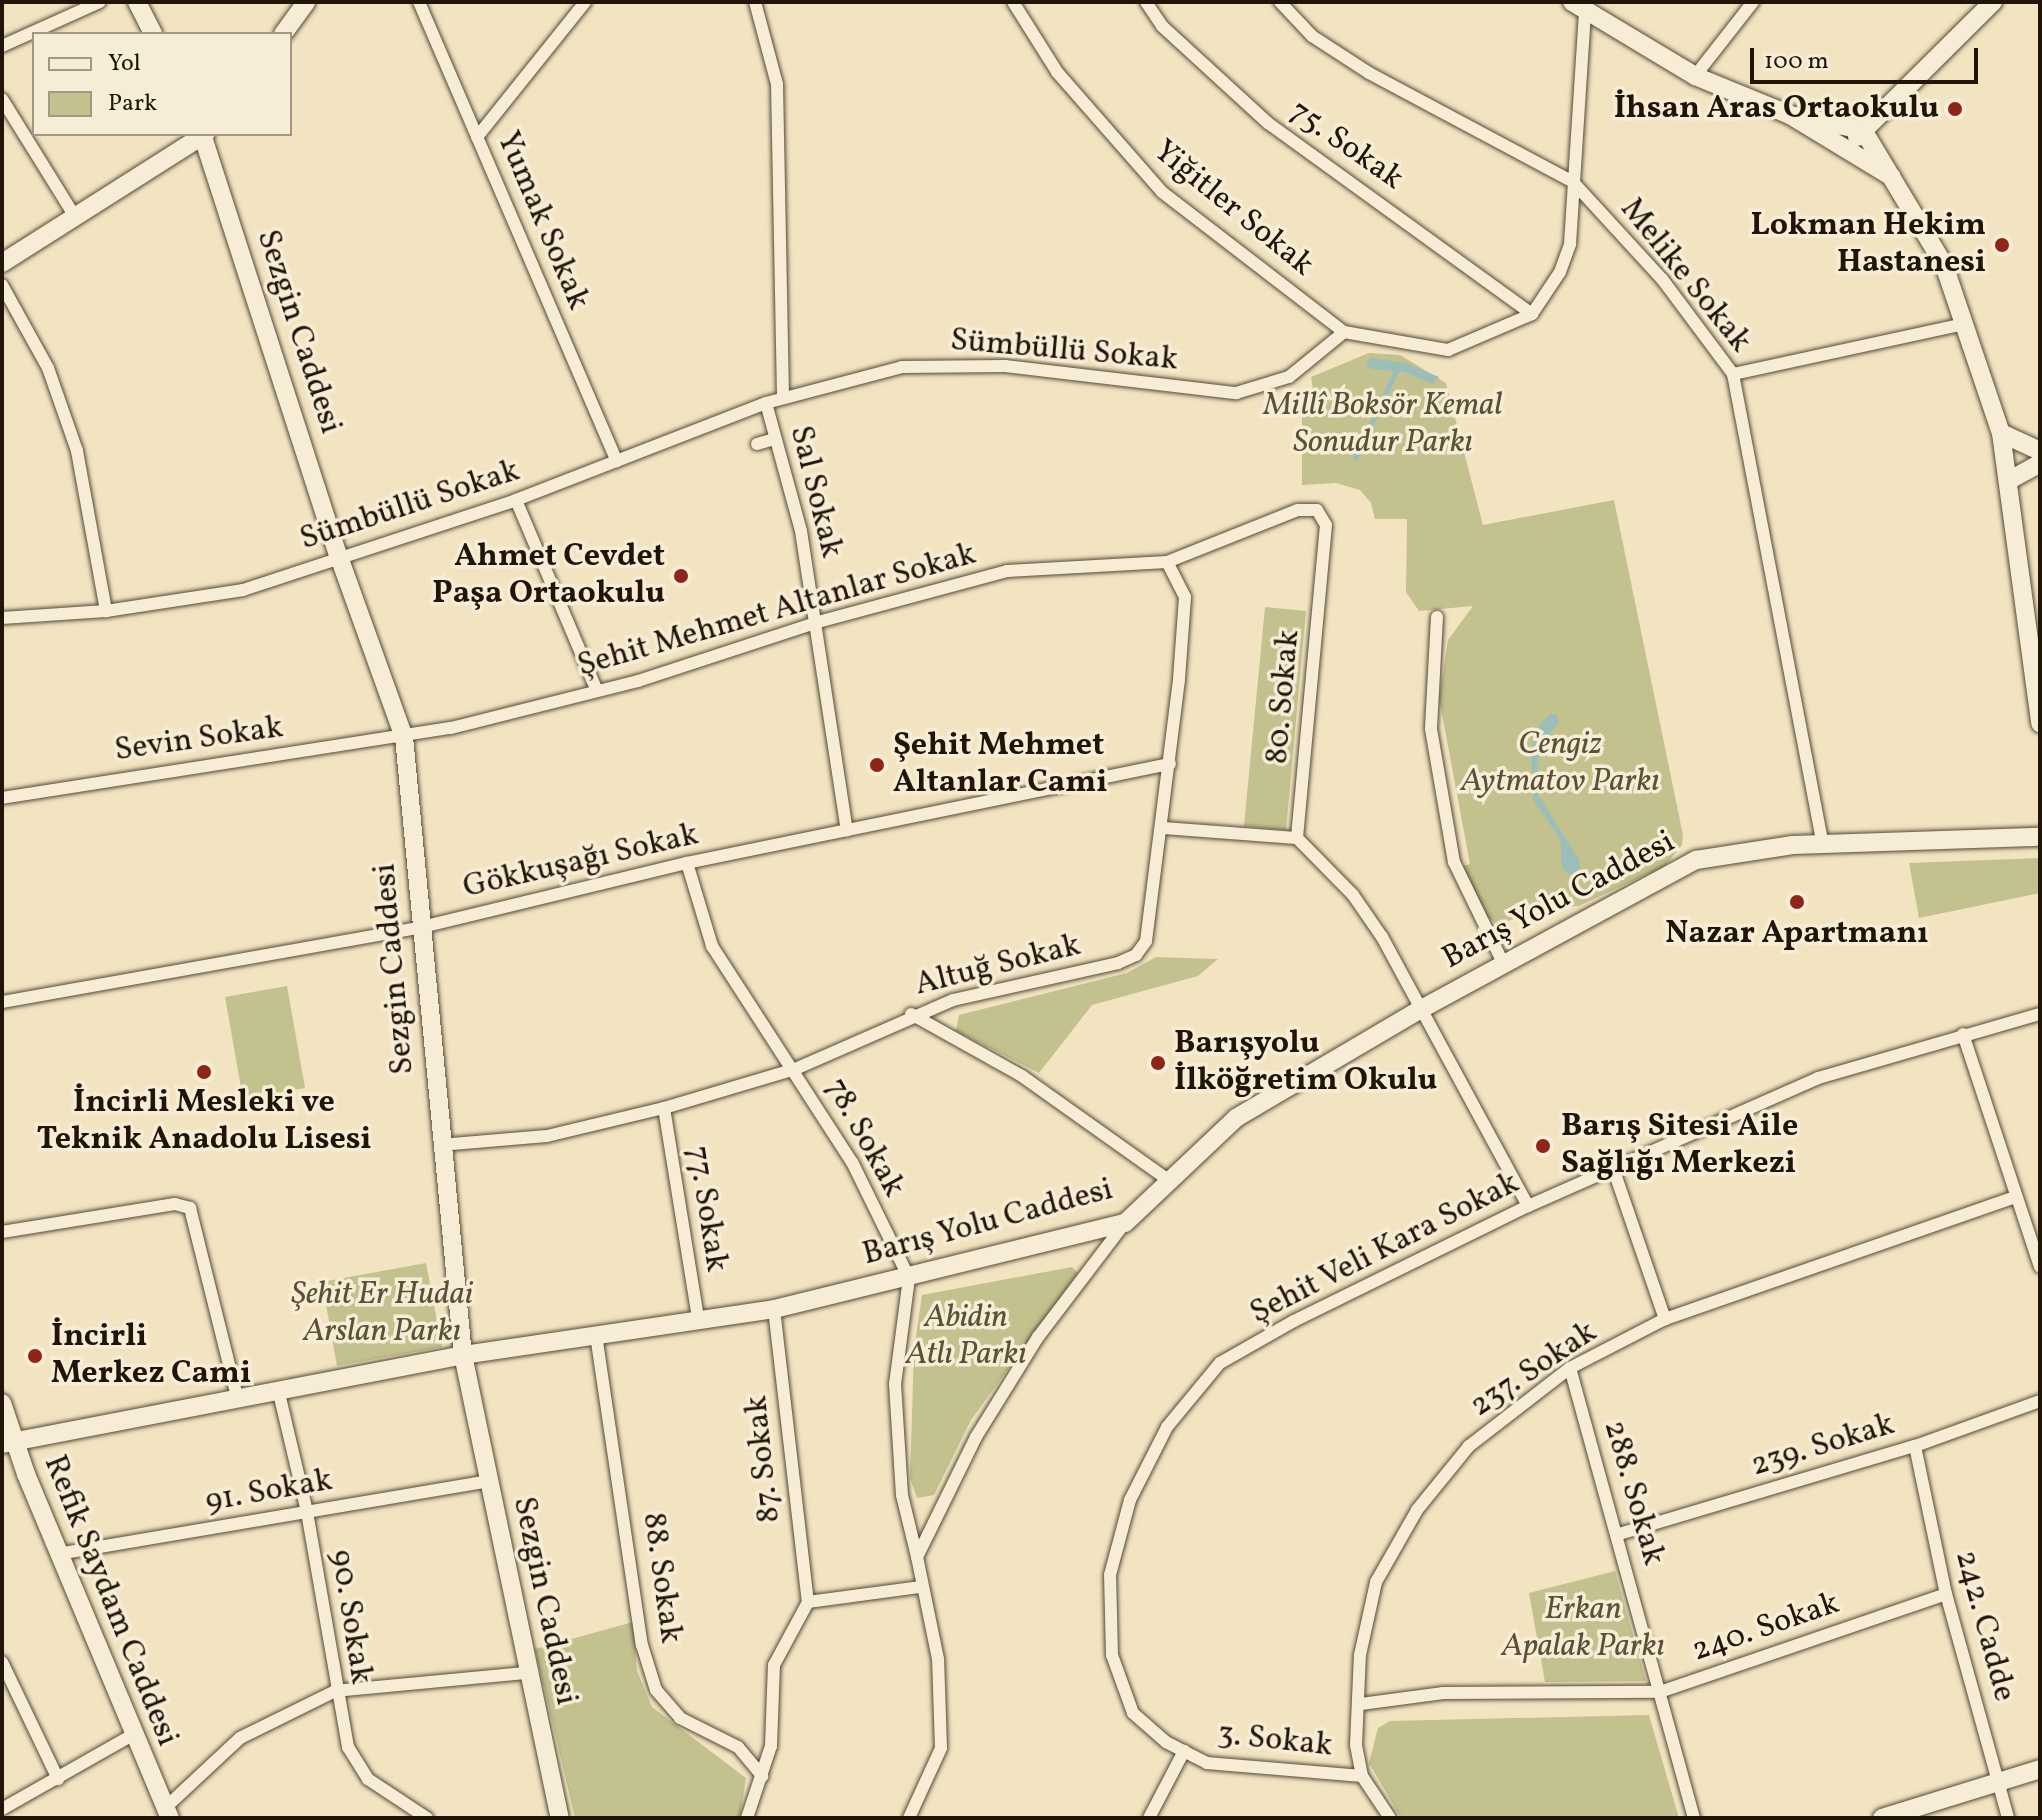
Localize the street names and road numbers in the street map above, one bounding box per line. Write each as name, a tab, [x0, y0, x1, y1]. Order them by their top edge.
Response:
street label: 75. Sokak	[1282, 93, 1410, 199]
street label: Yumak Sokak	[487, 126, 597, 316]
street label: Yiğitler Sokak	[1145, 133, 1321, 285]
street label: Melike Sokak	[1611, 191, 1759, 361]
street label: Sezgin Caddesi	[247, 225, 349, 439]
street label: Sümbüllü Sokak	[949, 322, 1179, 380]
street label: Sal Sokak	[780, 422, 850, 562]
street label: Sümbüllü Sokak	[295, 452, 525, 560]
street label: Şehit Mehmet Altanlar Sokak	[573, 536, 981, 686]
street label: 80. Sokak	[1259, 628, 1309, 766]
street label: Sevin Sokak	[112, 709, 286, 771]
street label: Gökkuşağı Sokak	[460, 816, 702, 908]
street label: Barış Yolu Caddesi	[1436, 823, 1682, 979]
street label: Sezgin Caddesi	[367, 862, 423, 1076]
street label: Altuğ Sokak	[911, 927, 1085, 1005]
street label: 78. Sokak	[816, 1072, 912, 1204]
street label: 77. Sokak	[677, 1143, 735, 1275]
street label: Şehit Veli Kara Sokak	[1244, 1164, 1526, 1334]
street label: Barış Yolu Caddesi	[858, 1171, 1118, 1275]
street label: 237. Sokak	[1464, 1314, 1604, 1426]
street label: 87. Sokak	[738, 1393, 790, 1525]
street label: 239. Sokak	[1747, 1406, 1899, 1486]
street label: 288. Sokak	[1594, 1416, 1672, 1570]
street label: Refik Saydam Caddesi	[34, 1450, 186, 1752]
street label: 91. Sokak	[203, 1462, 335, 1522]
street label: Sezgin Caddesi	[503, 1493, 585, 1709]
street label: 88. Sokak	[633, 1510, 689, 1646]
street label: 242. Cadde	[1945, 1546, 2023, 1706]
street label: 90. Sokak	[320, 1547, 380, 1687]
street label: 240. Sokak	[1687, 1585, 1845, 1671]
street label: 3. Sokak	[1216, 1716, 1334, 1766]

